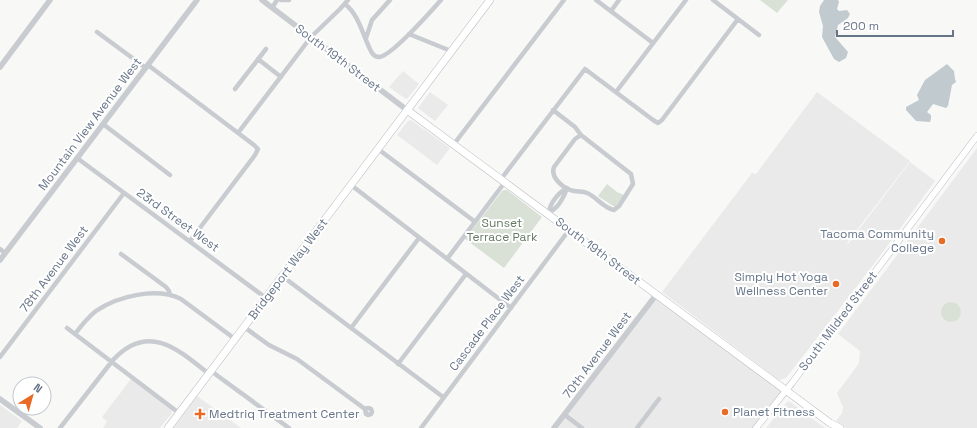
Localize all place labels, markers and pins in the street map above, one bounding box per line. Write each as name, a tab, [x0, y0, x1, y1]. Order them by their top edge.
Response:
place label: Tacoma Community College	[820, 226, 934, 256]
marker: Tacoma Community College	[937, 236, 947, 246]
place label: Simply Hot Yoga Wellness Center	[734, 269, 828, 299]
marker: Simply Hot Yoga Wellness Center	[831, 279, 841, 289]
place label: Planet Fitness	[733, 404, 815, 420]
place label: Medtriq Treatment Center	[209, 406, 360, 422]
marker: Planet Fitness	[720, 407, 730, 417]
marker: Medtriq Treatment Center	[194, 408, 206, 420]

